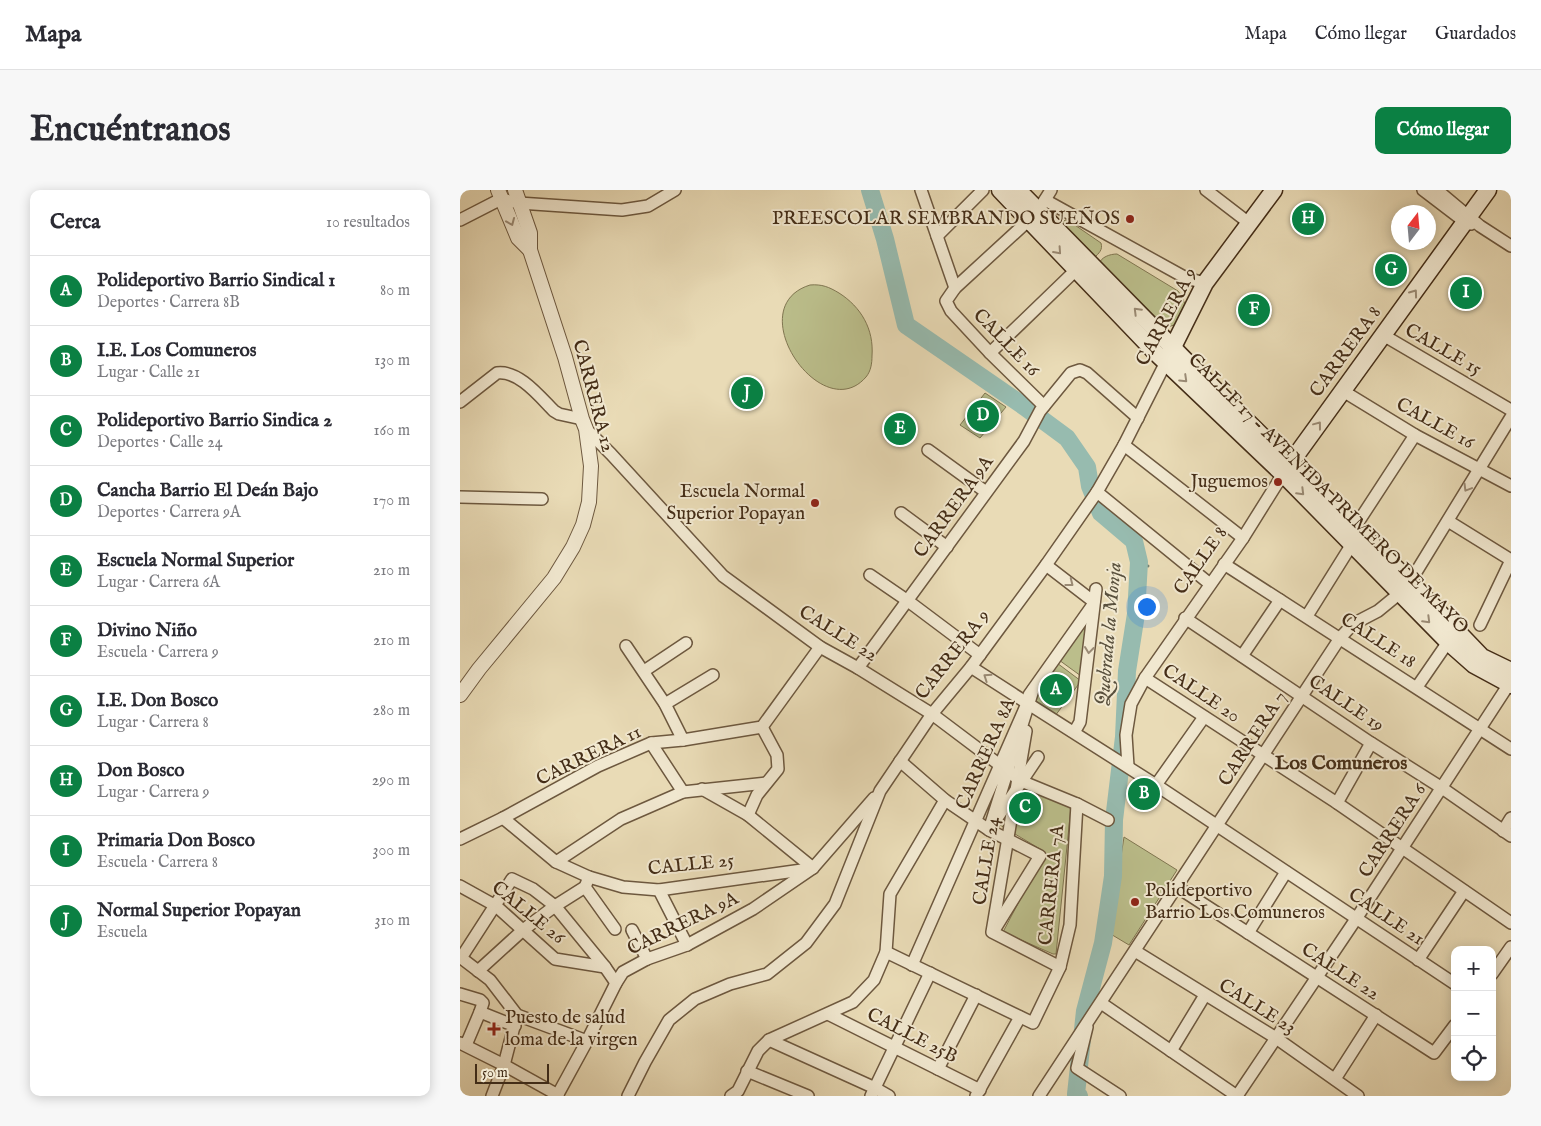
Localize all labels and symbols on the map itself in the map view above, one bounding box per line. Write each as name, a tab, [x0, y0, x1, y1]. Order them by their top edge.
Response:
pin: H	[1292, 200, 1324, 238]
north arrow	[1391, 205, 1436, 250]
place label: PREESCOLAR SEMBRANDO SUEÑOS	[772, 206, 1120, 231]
marker: PREESCOLAR SEMBRANDO SUEÑOS	[1124, 213, 1136, 225]
one-way arrow	[504, 217, 515, 226]
one-way arrow	[1052, 245, 1061, 254]
pin: G	[1375, 251, 1407, 289]
street label: CARRERA 9	[1131, 264, 1203, 370]
pin: I	[1450, 274, 1482, 312]
one-way arrow	[1408, 290, 1416, 299]
pin: F	[1238, 291, 1270, 329]
street label: CARRERA 8	[1305, 302, 1387, 402]
street label: CALLE 16	[968, 304, 1045, 383]
one-way arrow	[1134, 307, 1143, 316]
street label: CALLE 15	[1400, 318, 1486, 382]
street label: CARRERA 12	[566, 337, 620, 455]
street label: CALLE 17 - AVENIDA PRIMERO DE MAYO	[1182, 348, 1474, 640]
one-way arrow	[1178, 373, 1187, 382]
pin: J	[731, 374, 763, 412]
street label: CALLE 16	[1392, 393, 1479, 456]
pin: D	[967, 397, 999, 435]
pin: E	[884, 410, 916, 448]
one-way arrow	[1312, 421, 1321, 430]
street label: CARRERA 9A	[909, 450, 1000, 563]
place label: Juguemos	[1188, 470, 1268, 494]
marker: Juguemos	[1272, 476, 1284, 488]
place label: Escuela Normal Superior Popayan	[666, 480, 806, 526]
one-way arrow	[1464, 483, 1474, 492]
one-way arrow	[1295, 486, 1304, 495]
marker: Escuela Normal Superior Popayan	[809, 497, 821, 509]
street label: CALLE 8	[1169, 522, 1233, 600]
water label: Quebrada la Monja	[1090, 561, 1129, 707]
one-way arrow	[1064, 578, 1073, 586]
your location	[1134, 594, 1160, 620]
street label: CALLE 22	[794, 600, 882, 668]
street label: CARRERA 9	[910, 605, 996, 705]
street label: CALLE 18	[1336, 608, 1420, 674]
one-way arrow	[1421, 615, 1430, 624]
one-way arrow	[1084, 647, 1095, 655]
street label: CALLE 20	[1157, 659, 1245, 729]
street label: CALLE 19	[1304, 670, 1388, 738]
pin: A	[1040, 671, 1072, 709]
one-way arrow	[983, 674, 993, 683]
street label: CARRERA 7	[1213, 687, 1293, 791]
street label: CARRERA 8A	[951, 693, 1022, 814]
street label: CARRERA 11	[533, 720, 645, 792]
district label: Los Comuneros	[1275, 751, 1407, 776]
pin: B	[1128, 775, 1160, 813]
street label: CARRERA 6	[1354, 779, 1433, 883]
pin: C	[1009, 789, 1041, 827]
street label: CALLE 24	[968, 815, 1006, 907]
street label: CARRERA 7A	[1034, 822, 1070, 947]
street label: CALLE 25	[647, 849, 735, 881]
street label: CALLE 26	[486, 876, 570, 951]
place label: Polideportivo Barrio Los Comuneros	[1145, 879, 1325, 925]
street label: CALLE 21	[1343, 883, 1429, 951]
street label: CARRERA 9A	[623, 886, 744, 961]
marker: Polideportivo Barrio Los Comuneros	[1129, 896, 1141, 908]
street label: CALLE 22	[1296, 938, 1384, 1006]
street label: CALLE 23	[1214, 974, 1300, 1040]
street label: CALLE 25B	[862, 1003, 962, 1069]
place label: Puesto de salud loma de la virgen	[505, 1006, 638, 1052]
marker: Puesto de salud loma de la virgen	[487, 1022, 501, 1036]
scale bar	[475, 1061, 549, 1084]

